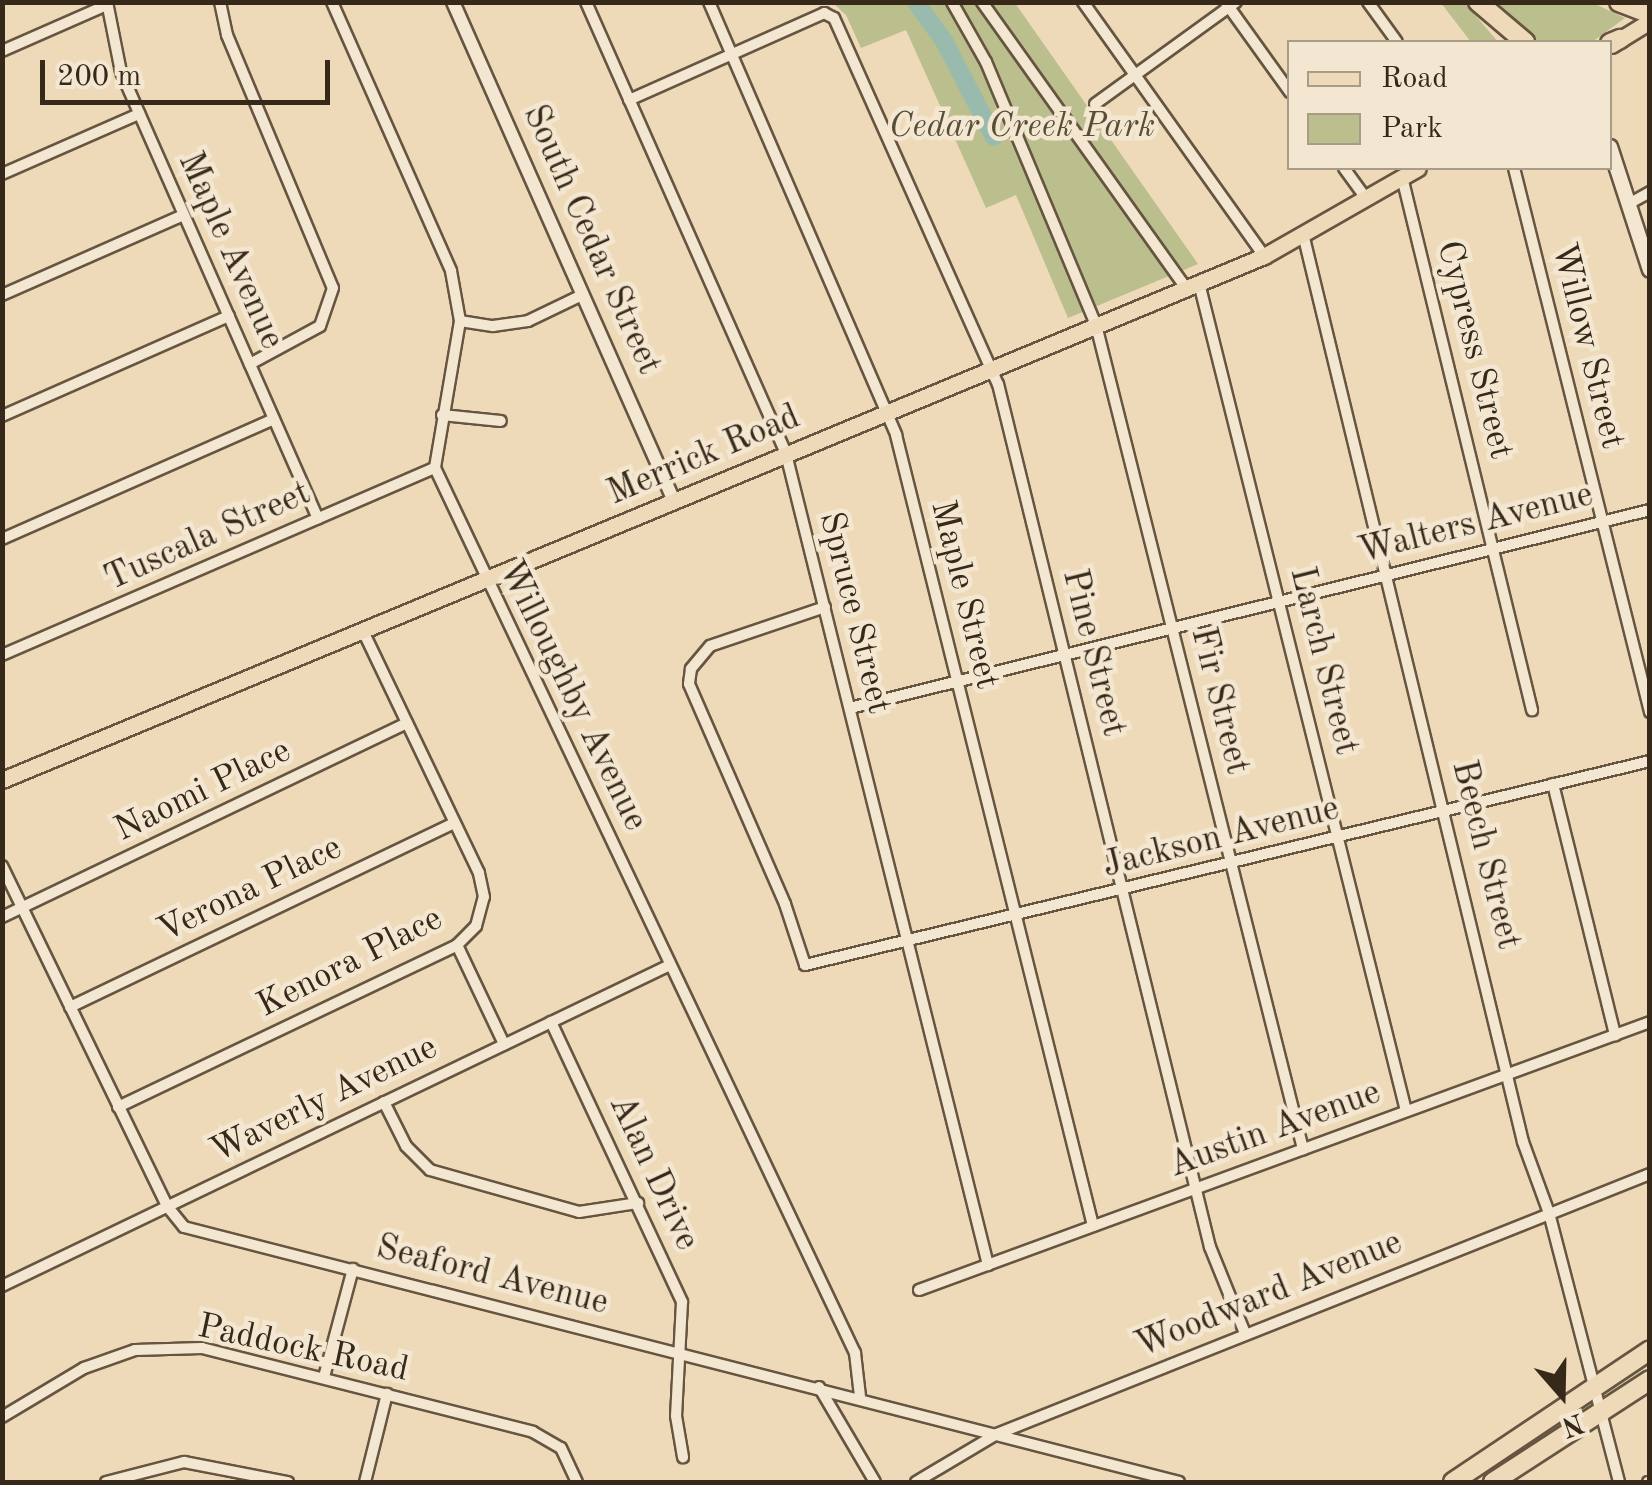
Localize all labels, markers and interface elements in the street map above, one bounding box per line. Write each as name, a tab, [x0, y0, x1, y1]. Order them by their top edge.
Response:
scale bar	[45, 40, 335, 102]
legend	[1287, 40, 1612, 170]
text: 200 m	[57, 62, 141, 92]
text: Road	[1381, 64, 1448, 94]
street label: South Cedar Street	[513, 99, 669, 381]
park label: Cedar Creek Park	[889, 106, 1155, 148]
text: Park	[1381, 114, 1443, 144]
street label: Maple Avenue	[168, 146, 292, 356]
street label: Cypress Street	[1427, 236, 1521, 464]
street label: Willow Street	[1541, 239, 1633, 453]
street label: Merrick Road	[602, 397, 806, 515]
street label: Tuscala Street	[99, 473, 317, 601]
street label: Walters Avenue	[1354, 475, 1598, 573]
street label: Maple Street	[920, 496, 1008, 694]
street label: Spruce Street	[809, 508, 899, 718]
street label: Willoughby Avenue	[488, 554, 656, 838]
street label: Larch Street	[1279, 563, 1367, 759]
street label: Pine Street	[1052, 565, 1134, 741]
street label: Fir Street	[1180, 623, 1258, 779]
street label: Naomi Place	[108, 730, 298, 852]
street label: Beech Street	[1441, 756, 1529, 954]
street label: Jackson Avenue	[1098, 788, 1344, 888]
street label: Verona Place	[151, 827, 349, 953]
street label: Kenora Place	[250, 898, 450, 1028]
street label: Waverly Avenue	[204, 1027, 444, 1173]
street label: Austin Avenue	[1163, 1072, 1387, 1188]
street label: Alan Drive	[599, 1089, 707, 1257]
street label: Woodward Avenue	[1130, 1222, 1408, 1368]
street label: Seaford Avenue	[372, 1227, 612, 1325]
street label: Paddock Road	[194, 1306, 412, 1392]
north arrow	[1512, 1345, 1612, 1445]
text: N	[1557, 1406, 1587, 1440]

